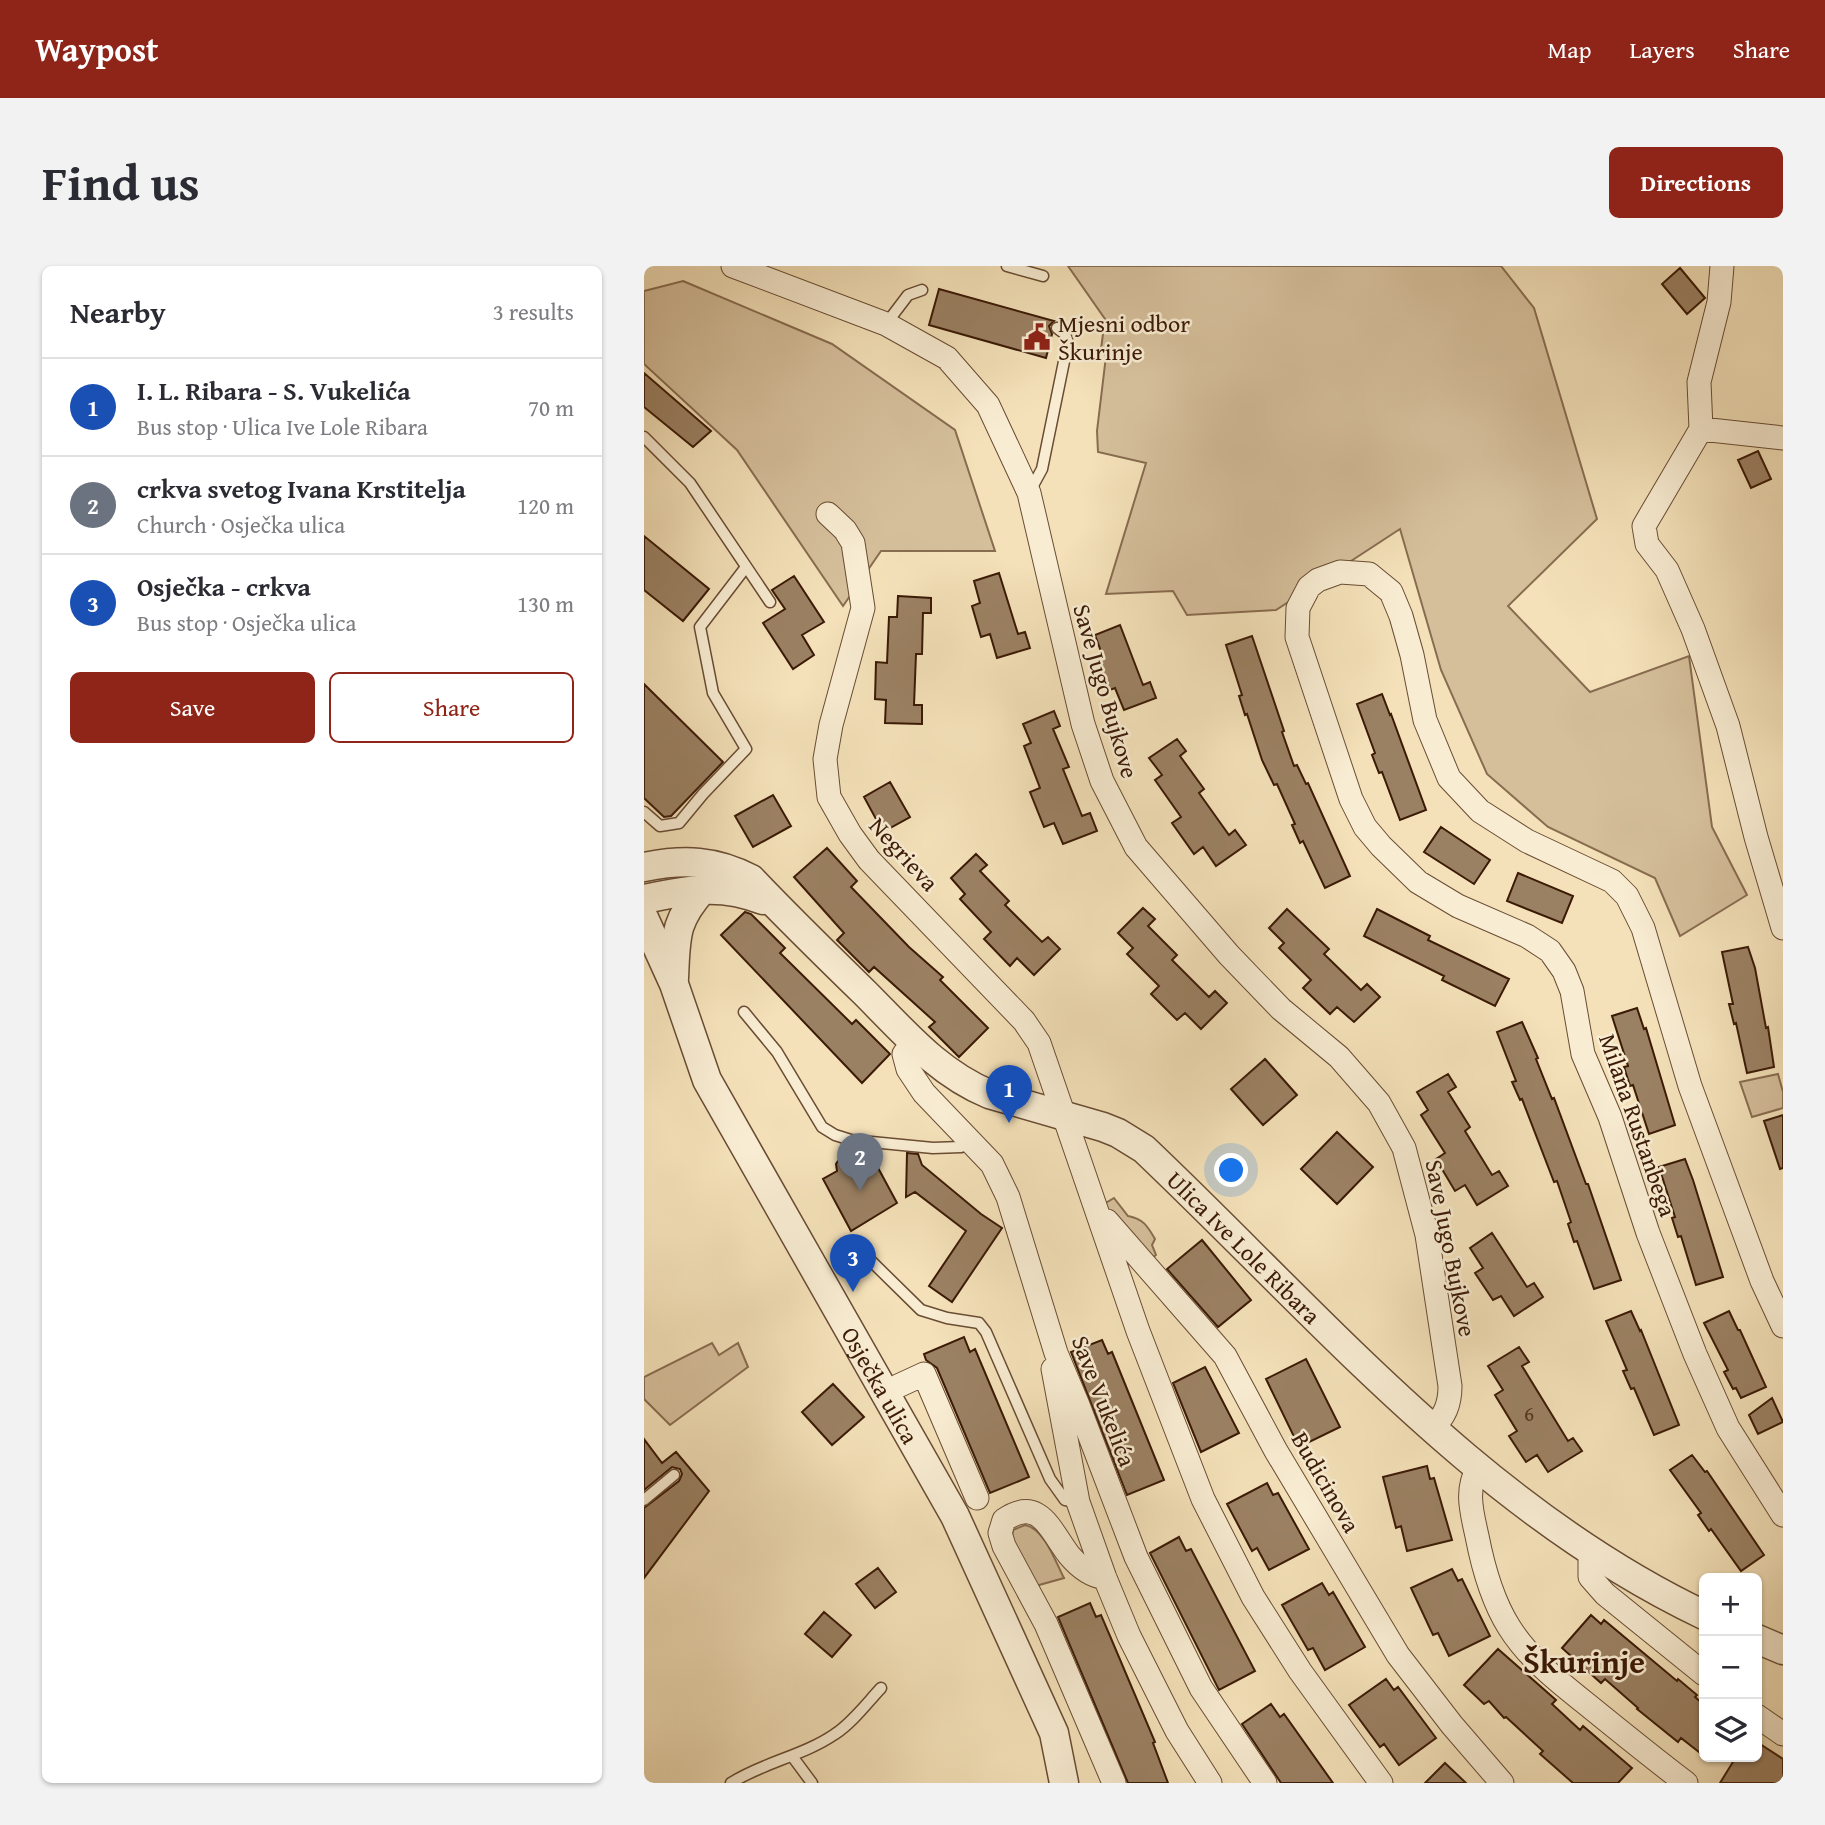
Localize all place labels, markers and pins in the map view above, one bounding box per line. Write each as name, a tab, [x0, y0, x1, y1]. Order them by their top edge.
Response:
place label: Mjesni odbor Škurinje	[1058, 306, 1190, 369]
public building icon: Mjesni odbor Škurinje	[1022, 322, 1052, 352]
pin: 1	[986, 1065, 1032, 1123]
pin: 2	[837, 1133, 883, 1191]
pin: 3	[830, 1234, 876, 1292]

